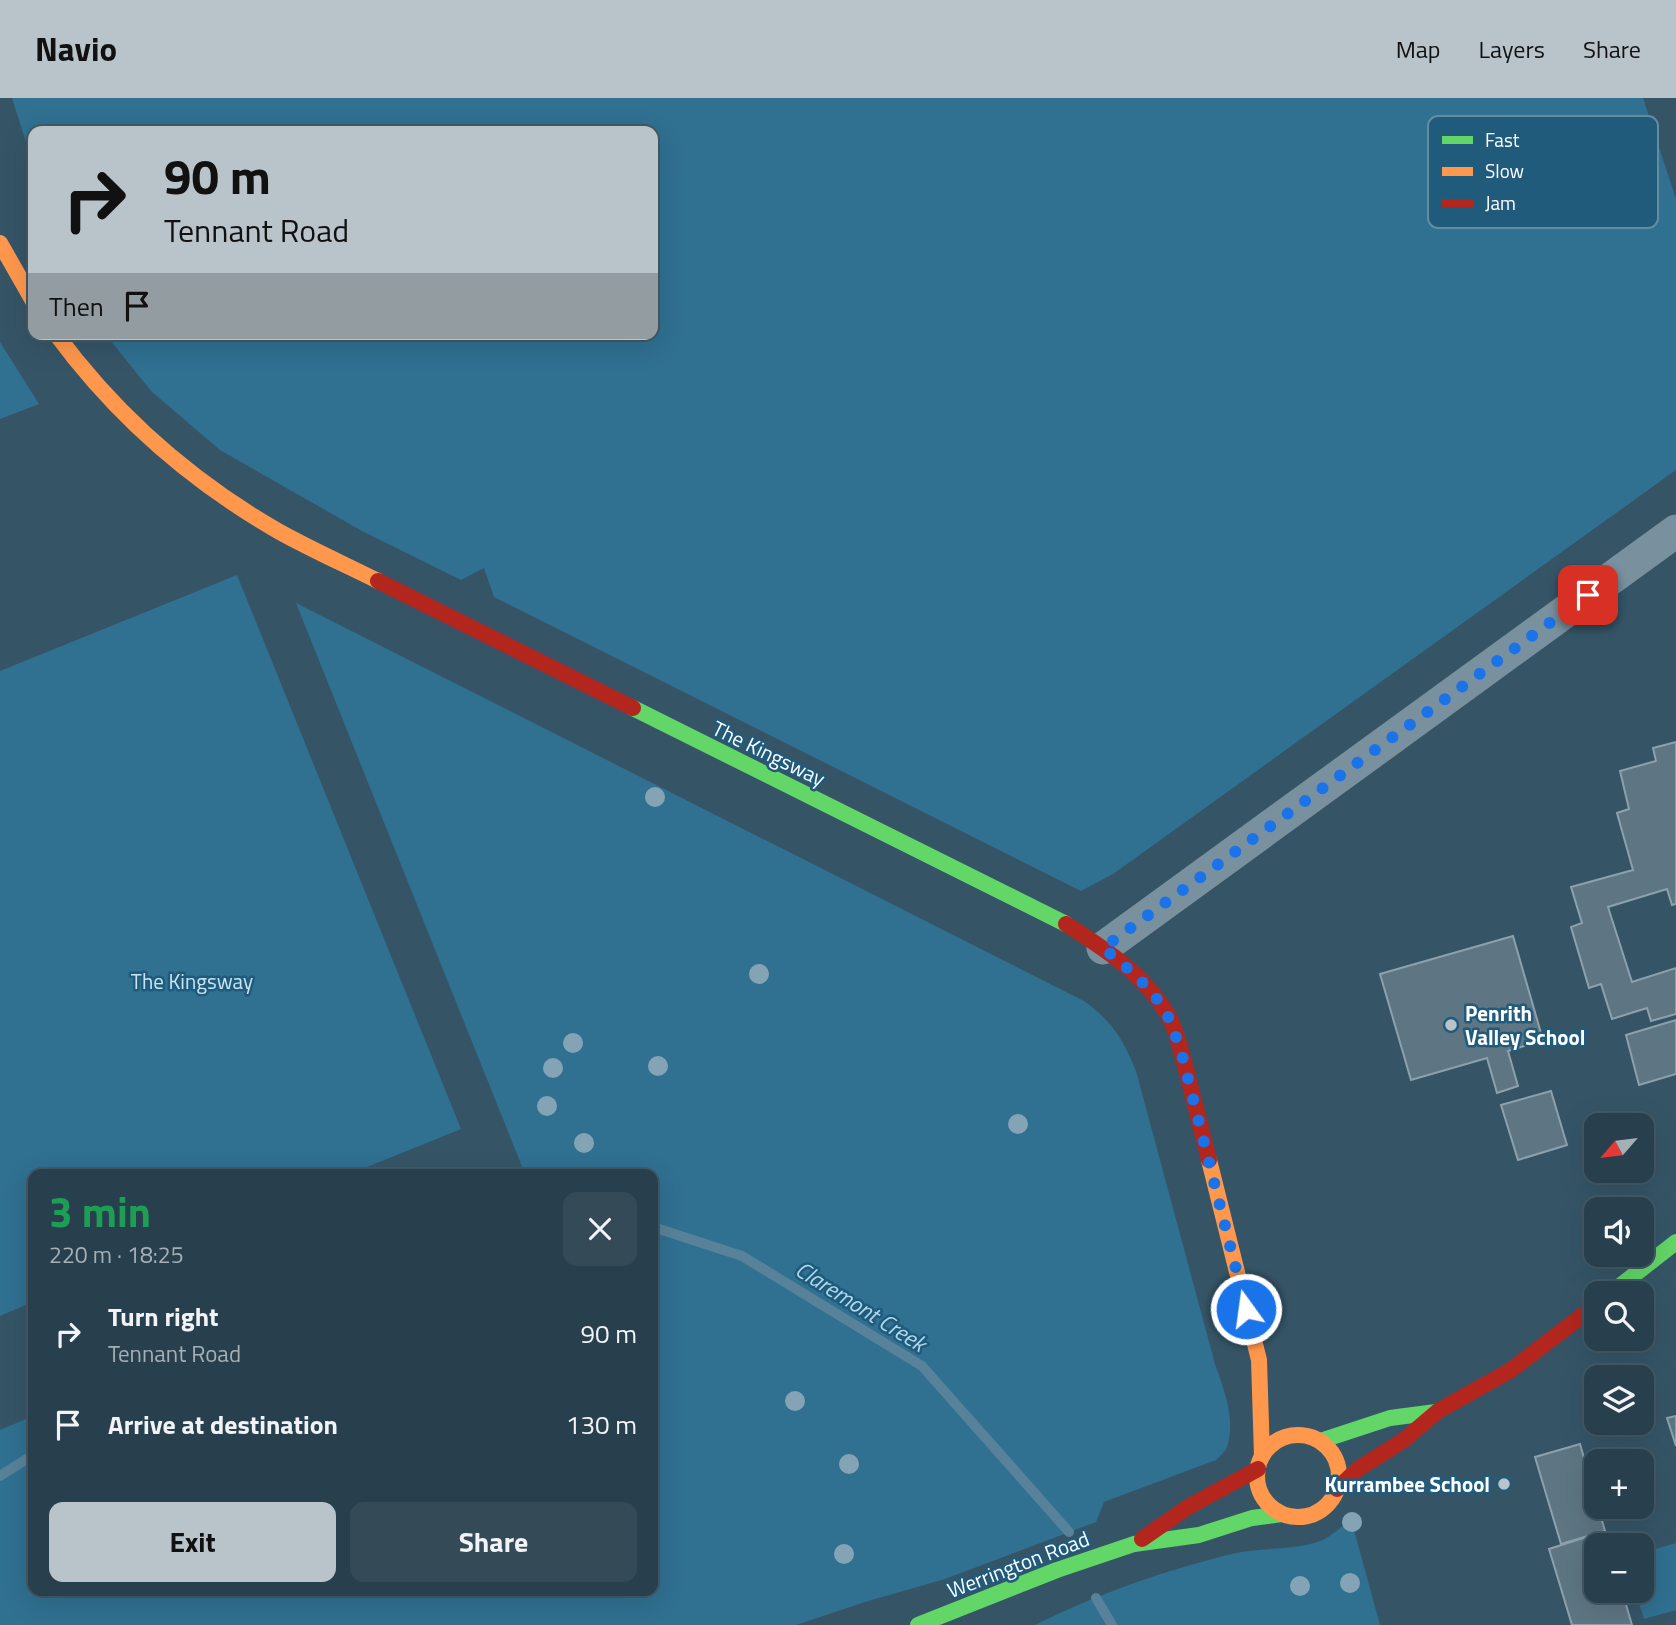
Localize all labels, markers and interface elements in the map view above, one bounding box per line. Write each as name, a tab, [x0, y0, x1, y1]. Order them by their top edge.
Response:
text: Navio	[35, 24, 117, 74]
text: Map	[1396, 31, 1441, 67]
text: Layers	[1479, 31, 1545, 67]
text: Share	[1583, 31, 1641, 67]
legend	[1428, 116, 1658, 228]
text: Fast	[1485, 125, 1520, 154]
text: 90 m	[164, 138, 271, 213]
icon: right	[49, 154, 140, 245]
text: Slow	[1485, 156, 1524, 185]
text: Jam	[1485, 188, 1516, 217]
text: Tennant Road	[164, 206, 349, 254]
text: Then	[49, 287, 104, 326]
icon: arrive	[118, 287, 156, 325]
pin	[1558, 565, 1618, 625]
icon: arrive	[1569, 576, 1607, 614]
street label: The Kingsway	[707, 712, 831, 794]
park label: The Kingsway	[131, 965, 253, 997]
place label: Penrith Valley School	[1465, 997, 1585, 1053]
marker: Penrith Valley School	[1443, 1017, 1459, 1033]
north arrow	[1584, 1113, 1654, 1183]
map controls	[1584, 1113, 1654, 1603]
text: 3 min	[49, 1179, 151, 1243]
button: close	[563, 1192, 637, 1266]
button: sound	[1584, 1197, 1654, 1267]
text: 220 m · 18:25	[49, 1237, 184, 1272]
water label: Claremont Creek	[789, 1252, 936, 1362]
position arrow	[1209, 1272, 1283, 1346]
button: search	[1584, 1281, 1654, 1351]
text: Turn right	[108, 1297, 219, 1336]
text: 90 m	[580, 1314, 637, 1353]
icon: right	[49, 1315, 87, 1353]
text: Tennant Road	[108, 1336, 241, 1371]
button: layers	[1584, 1365, 1654, 1435]
text: Arrive at destination	[108, 1405, 338, 1444]
text: 130 m	[566, 1405, 637, 1444]
icon: arrive	[49, 1406, 87, 1444]
button: +	[1584, 1449, 1654, 1519]
place label: Kurrambee School	[1324, 1468, 1490, 1500]
marker: Kurrambee School	[1496, 1476, 1512, 1492]
button: Exit	[49, 1502, 336, 1582]
button: Share	[350, 1502, 637, 1582]
street label: Werrington Road	[942, 1522, 1094, 1606]
button: −	[1584, 1533, 1654, 1603]

